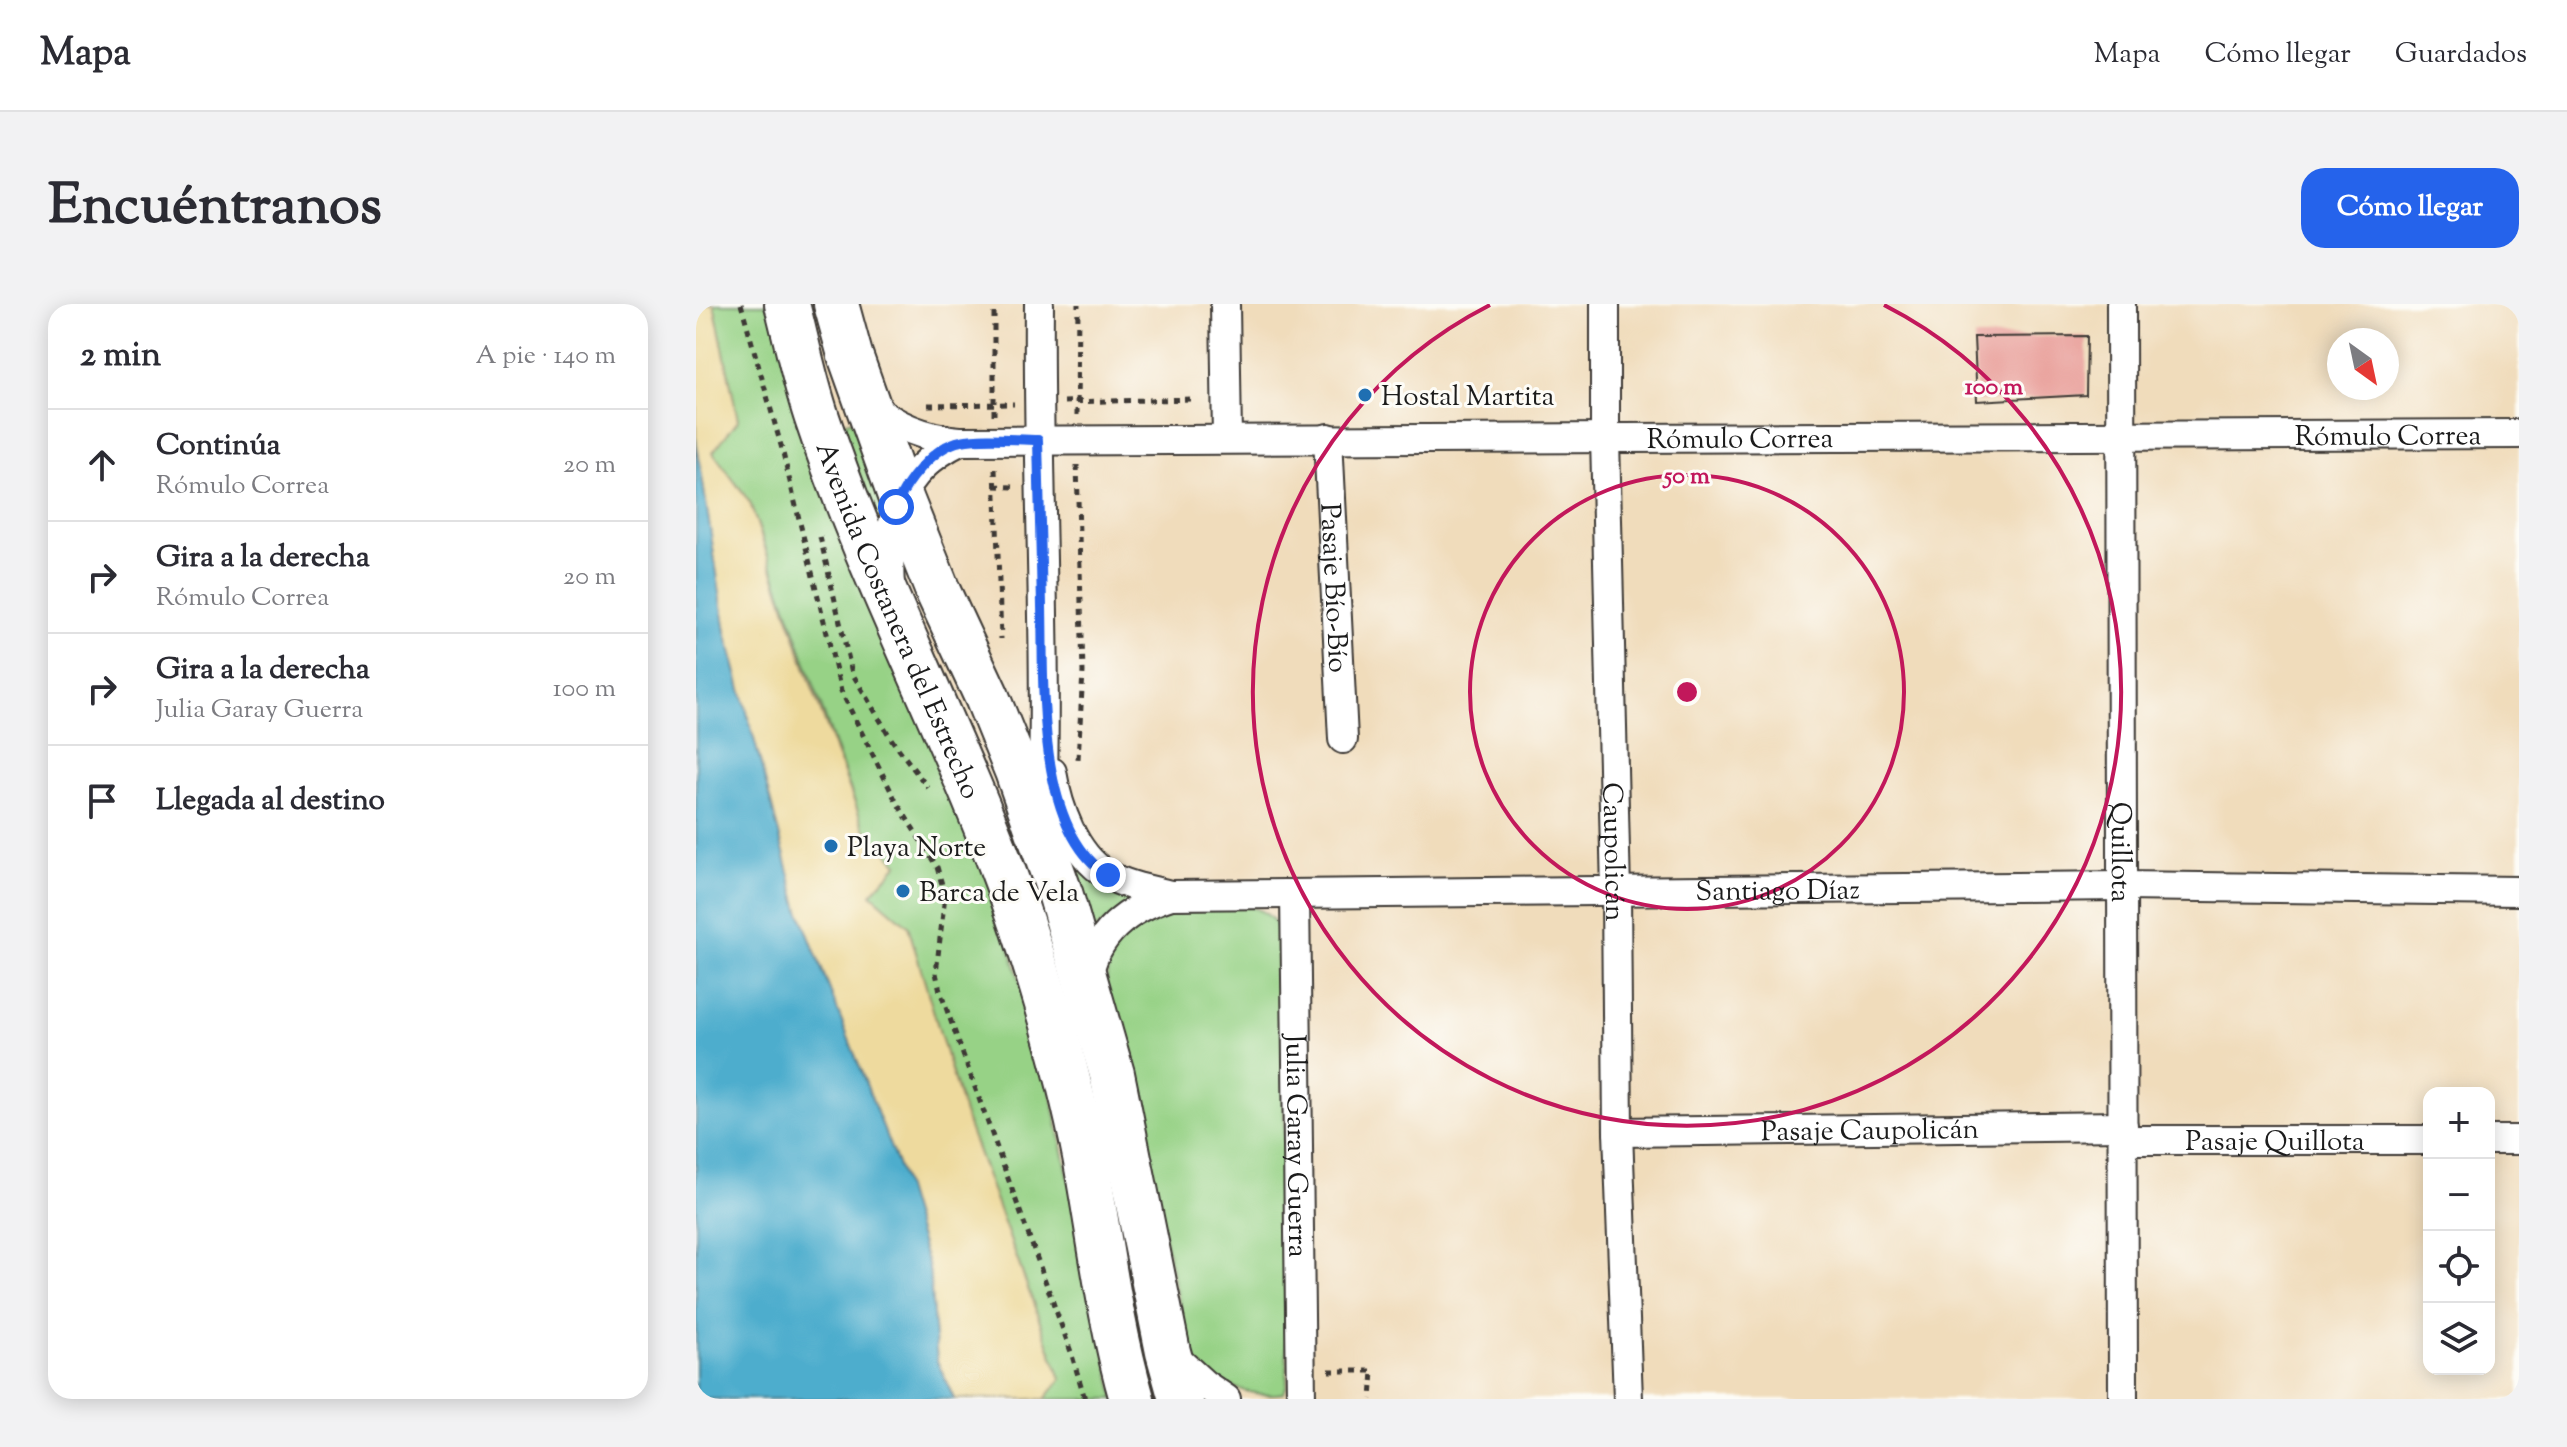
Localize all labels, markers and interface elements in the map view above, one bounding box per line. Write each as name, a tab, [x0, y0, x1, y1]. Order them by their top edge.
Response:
text: Mapa	[40, 28, 131, 82]
text: Mapa	[2094, 35, 2160, 75]
text: Cómo llegar	[2204, 35, 2351, 75]
text: Guardados	[2395, 35, 2527, 75]
text: Encuéntranos	[48, 168, 382, 249]
button: Cómo llegar	[2301, 168, 2519, 248]
north arrow	[2327, 328, 2399, 400]
text: 2 min	[80, 332, 161, 381]
text: A pie · 140 m	[475, 338, 616, 375]
text: 100 m	[1965, 371, 2023, 405]
place label: Hostal Martita	[1381, 378, 1554, 418]
marker: Hostal Martita	[1356, 386, 1374, 404]
street label: Rómulo Correa	[2295, 417, 2482, 458]
street label: Rómulo Correa	[1647, 420, 1834, 461]
text: Continúa	[156, 425, 281, 468]
street label: Avenida Costanera del Estrecho	[804, 437, 989, 806]
icon: ahead	[80, 443, 124, 487]
text: 20 m	[563, 447, 616, 484]
text: 50 m	[1662, 460, 1710, 494]
text: Rómulo Correa	[156, 468, 329, 505]
route start	[878, 489, 914, 525]
street label: Pasaje Bío-Bío	[1308, 502, 1357, 674]
text: Gira a la derecha	[156, 537, 370, 580]
icon: right	[80, 555, 124, 599]
text: 20 m	[563, 559, 616, 596]
text: Rómulo Correa	[156, 580, 329, 617]
text: Gira a la derecha	[156, 649, 370, 692]
icon: right	[80, 667, 124, 711]
text: 100 m	[553, 671, 616, 708]
centre of rings	[1673, 678, 1701, 706]
text: Julia Garay Guerra	[156, 692, 363, 729]
icon: arrive	[80, 779, 124, 823]
text: Llegada al destino	[156, 780, 385, 823]
street label: Caupolicán	[1590, 782, 1633, 922]
street label: Quillota	[2099, 802, 2139, 902]
place label: Playa Norte	[847, 829, 986, 869]
marker: Playa Norte	[822, 837, 840, 855]
route end	[1090, 857, 1126, 893]
street label: Santiago Díaz	[1695, 871, 1860, 913]
place label: Barca de Vela	[919, 874, 1079, 914]
marker: Barca de Vela	[894, 882, 912, 900]
street label: Julia Garay Guerra	[1274, 1032, 1316, 1258]
map controls	[2423, 1087, 2495, 1375]
button: +	[2423, 1087, 2495, 1159]
street label: Pasaje Caupolicán	[1761, 1111, 1979, 1153]
street label: Pasaje Quillota	[2185, 1123, 2365, 1163]
button: −	[2423, 1159, 2495, 1231]
button: locate	[2423, 1231, 2495, 1303]
button: layers	[2423, 1303, 2495, 1375]

